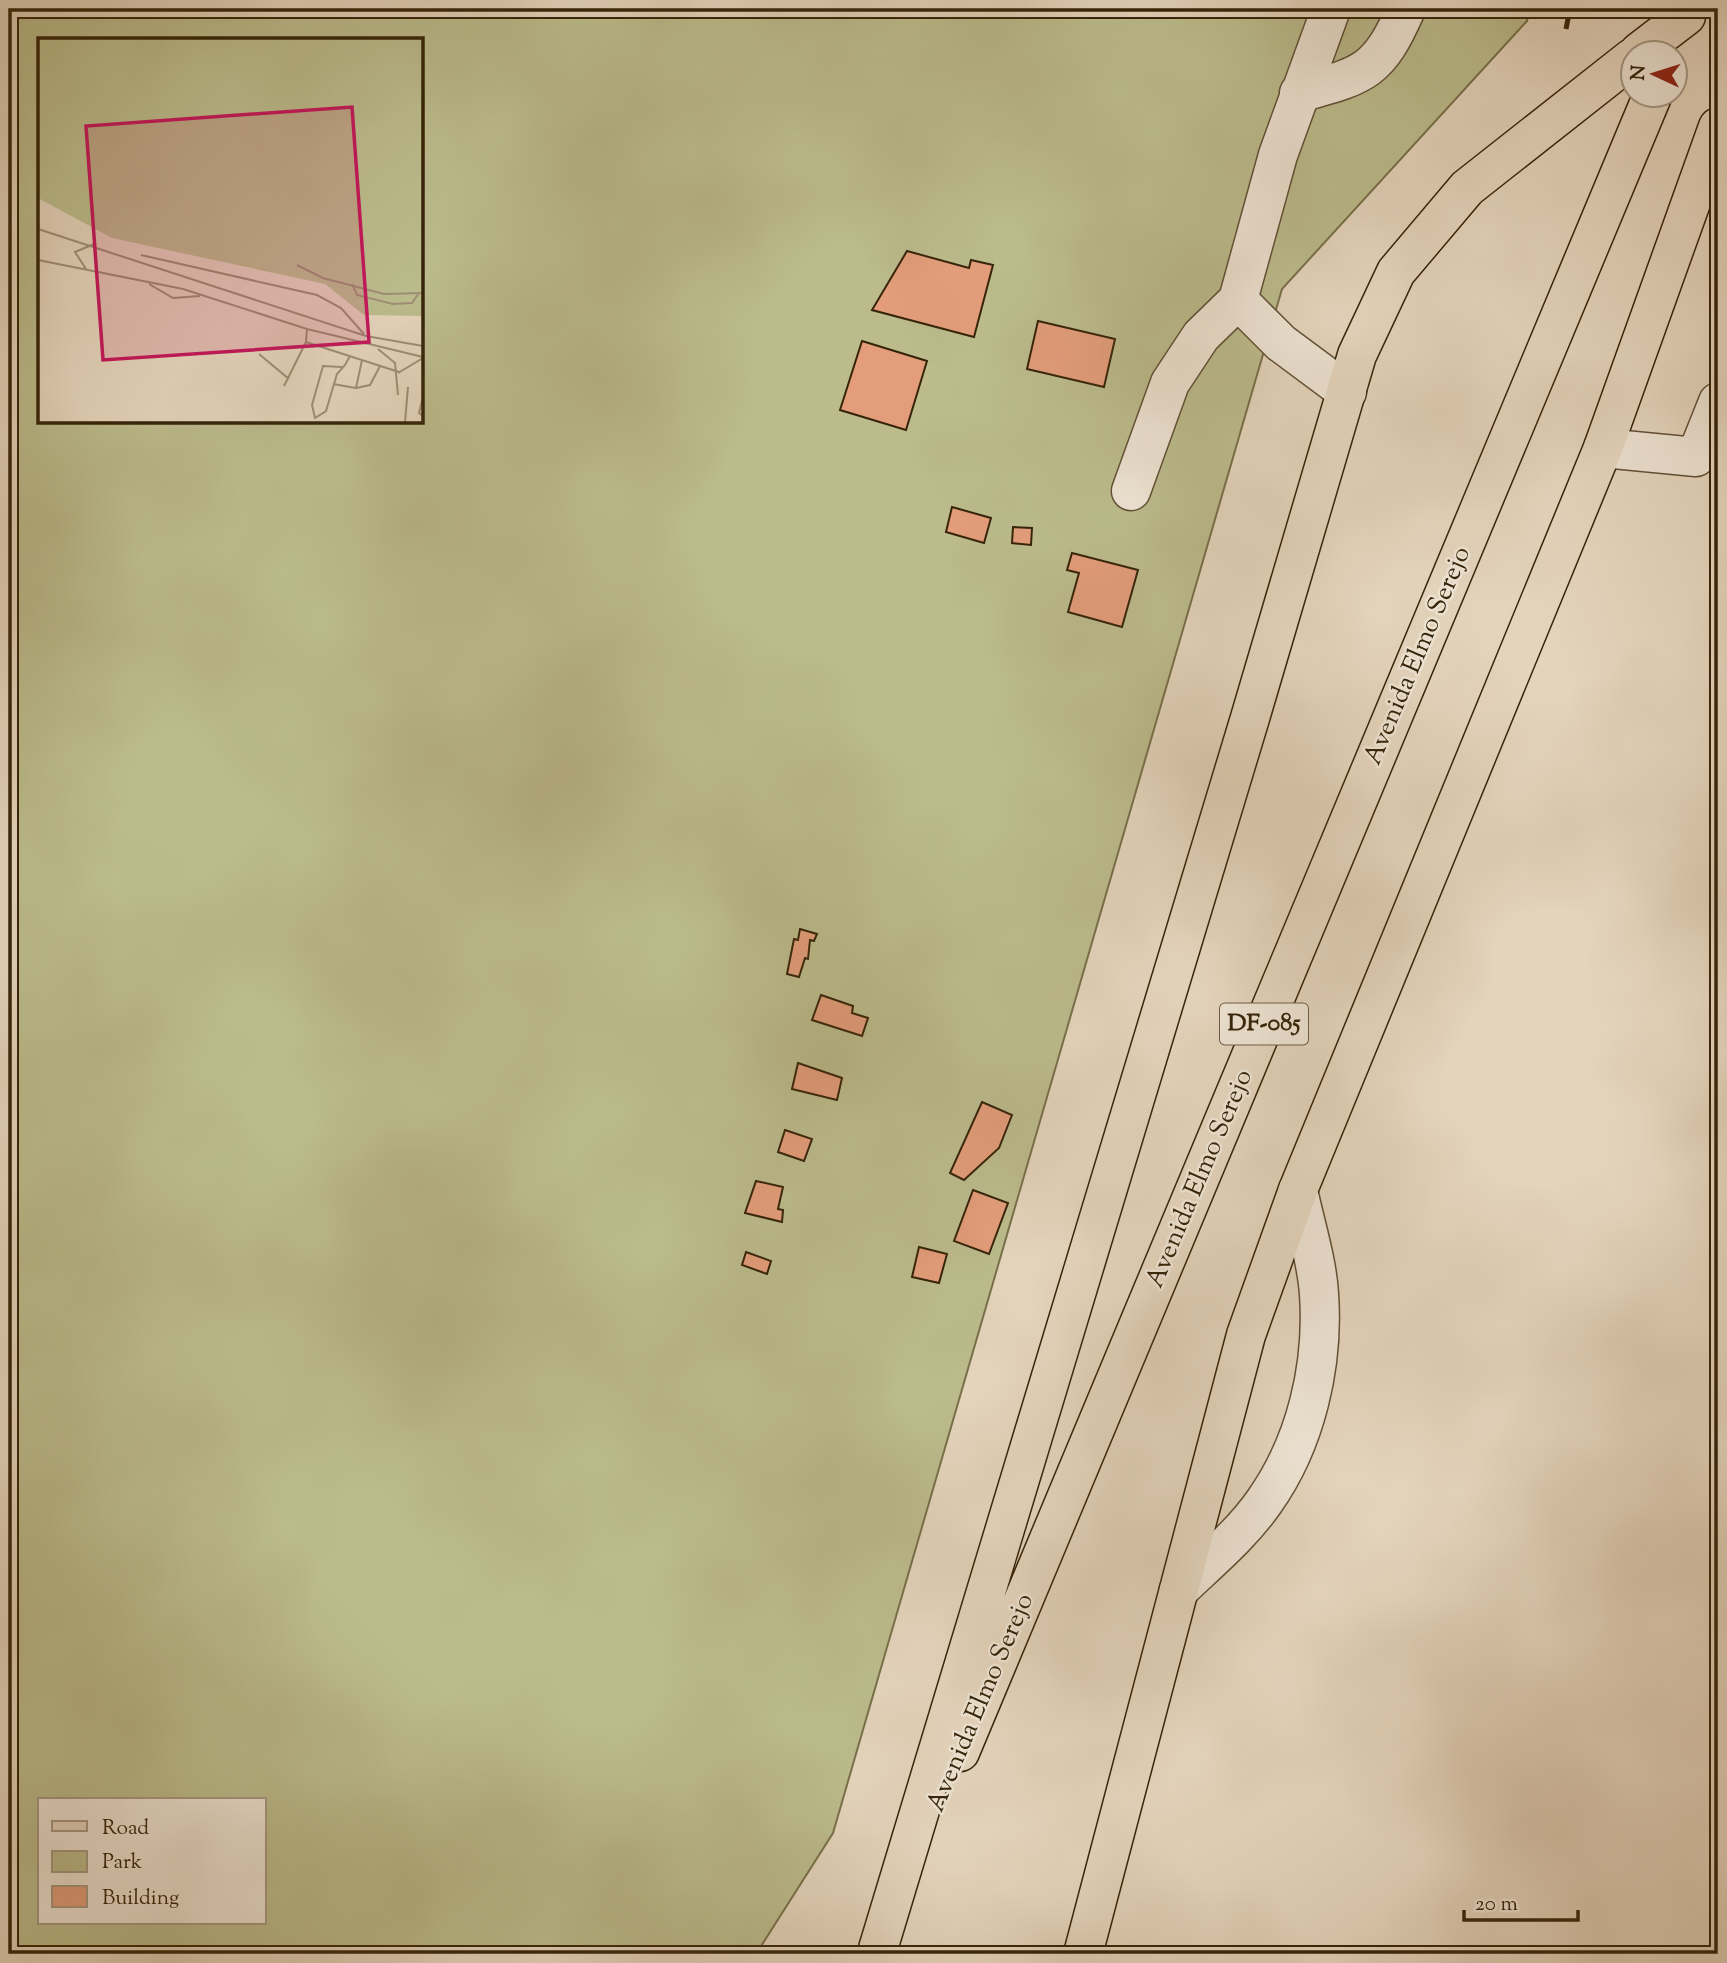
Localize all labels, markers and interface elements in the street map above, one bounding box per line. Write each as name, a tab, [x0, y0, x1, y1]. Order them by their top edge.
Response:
inset map	[38, 38, 424, 424]
north arrow	[1618, 38, 1688, 108]
text: N	[1626, 64, 1654, 81]
street label: Avenida Elmo Serejo	[1355, 541, 1481, 771]
road number: DF-085	[1220, 1004, 1308, 1044]
street label: Avenida Elmo Serejo	[1137, 1064, 1263, 1294]
street label: Avenida Elmo Serejo	[918, 1588, 1044, 1818]
legend	[38, 1798, 266, 1924]
text: Road	[102, 1814, 149, 1844]
text: Park	[102, 1848, 143, 1878]
scale bar	[1464, 1879, 1578, 1923]
text: Building	[102, 1884, 179, 1914]
text: 20 m	[1475, 1890, 1518, 1920]

